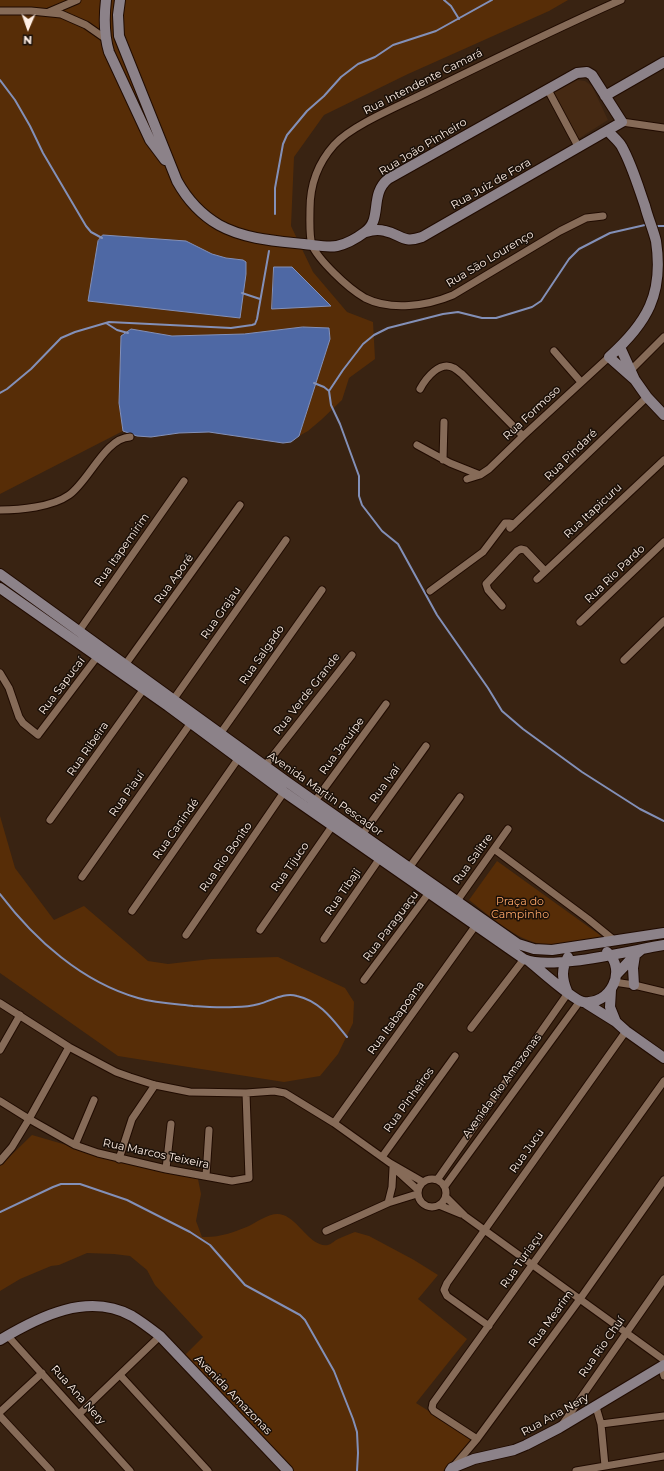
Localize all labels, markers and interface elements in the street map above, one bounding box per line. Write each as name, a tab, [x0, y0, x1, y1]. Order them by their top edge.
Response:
north arrow	[8, 8, 48, 48]
text: N	[23, 33, 32, 47]
street label: Rua Intendente Camará	[361, 46, 485, 118]
street label: Rua João Pinheiro	[377, 116, 469, 178]
street label: Rua Juiz de Fora	[449, 156, 533, 212]
street label: Rua São Lourenço	[444, 228, 536, 290]
street label: Rua Formoso	[501, 383, 563, 443]
street label: Rua Pindaré	[542, 427, 600, 483]
street label: Rua Itapicuru	[561, 481, 625, 541]
street label: Rua Itapemirim	[92, 511, 152, 589]
street label: Rua Rio Pardo	[582, 542, 648, 606]
street label: Rua Aporé	[152, 552, 196, 606]
street label: Rua Grajau	[198, 584, 244, 642]
street label: Rua Salgado	[237, 623, 287, 687]
street label: Rua Verde Grande	[271, 650, 343, 738]
street label: Rua Sapucaí	[36, 655, 88, 717]
street label: Rua Jacuípe	[317, 715, 367, 777]
street label: Rua Ribeira	[64, 719, 112, 779]
street label: Avenida Martin Pescador	[265, 749, 385, 839]
street label: Rua Ivaí	[367, 763, 403, 805]
street label: Rua Piauí	[107, 769, 147, 819]
street label: Rua Canindé	[150, 796, 202, 862]
street label: Rua Rio Bonito	[197, 820, 255, 894]
street label: Rua Salitre	[450, 831, 496, 887]
street label: Rua Tijuco	[268, 840, 312, 894]
street label: Rua Tibaji	[322, 866, 364, 918]
street label: Rua Paraguaçu	[360, 888, 422, 964]
park label: Praça do Campinho	[491, 895, 549, 921]
street label: Rua Itabapoana	[365, 979, 427, 1057]
street label: Avenida Rio Amazonas	[460, 1031, 544, 1141]
street label: Rua Pinheiros	[381, 1065, 437, 1135]
street label: Rua Jucu	[507, 1126, 547, 1176]
street label: Rua Marcos Teixeira	[102, 1136, 210, 1172]
street label: Rua Turiaçu	[498, 1229, 546, 1291]
street label: Rua Mearim	[526, 1288, 576, 1350]
street label: Rua Rio Chuí	[576, 1314, 628, 1380]
street label: Avenida Amazonas	[192, 1353, 274, 1437]
street label: Rua Ana Nery	[48, 1363, 108, 1427]
street label: Rua Ana Nery	[519, 1391, 591, 1439]

